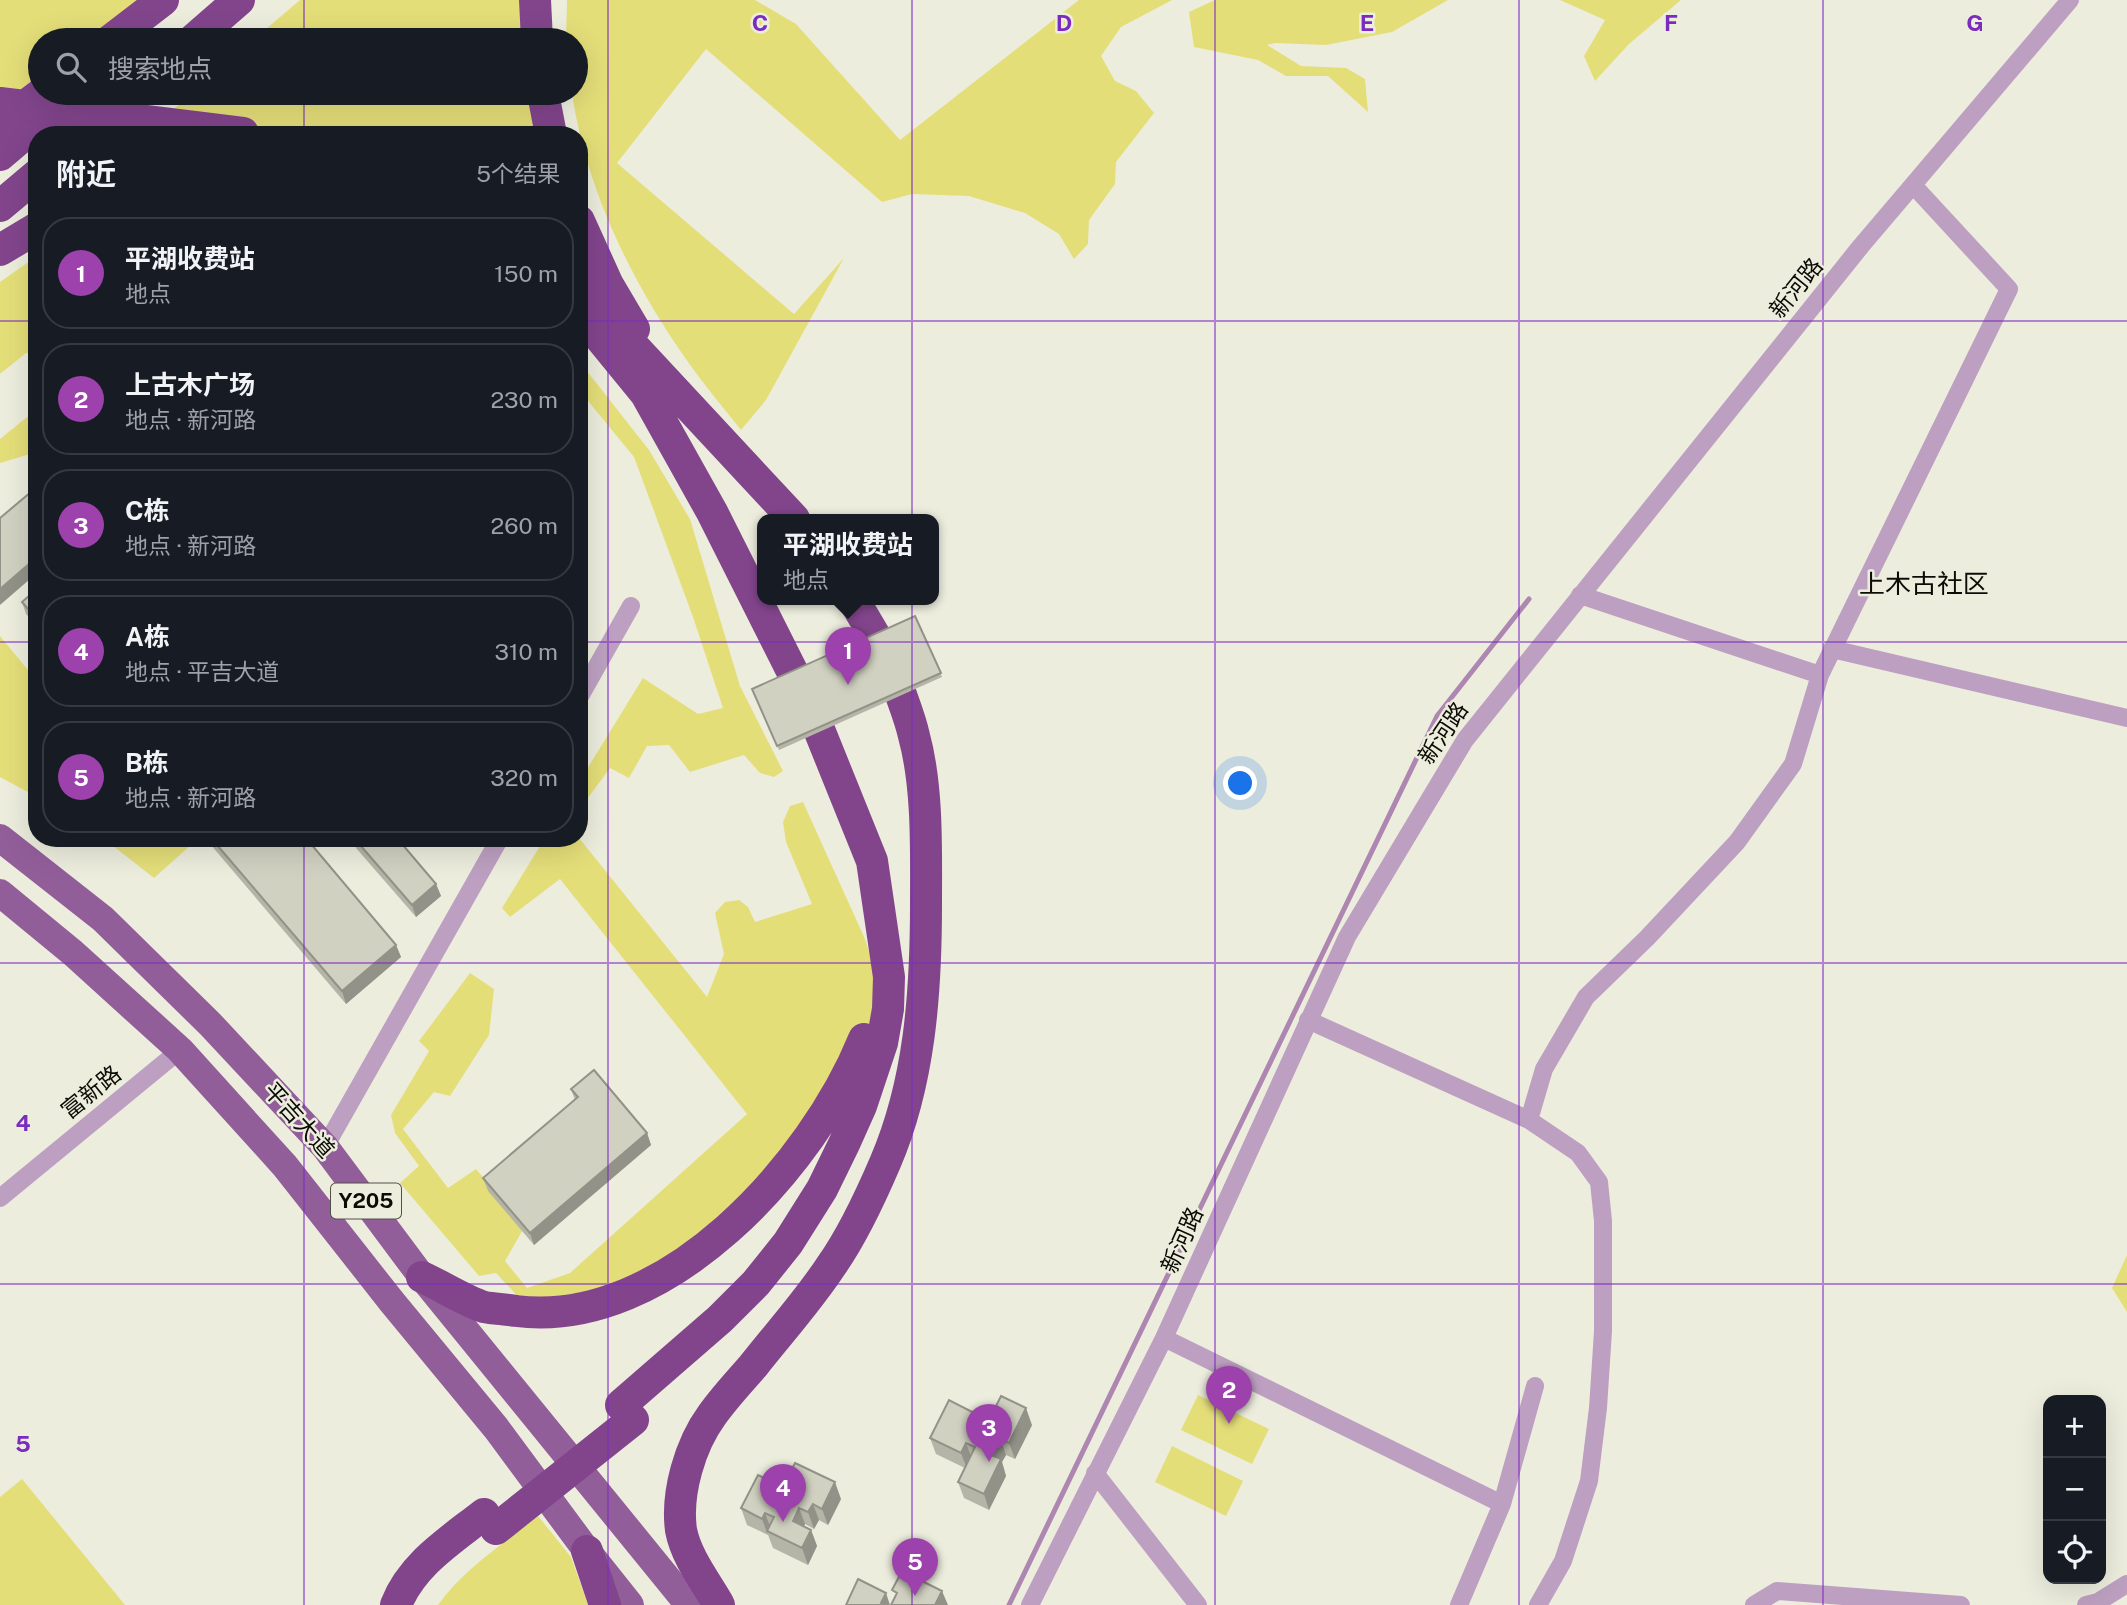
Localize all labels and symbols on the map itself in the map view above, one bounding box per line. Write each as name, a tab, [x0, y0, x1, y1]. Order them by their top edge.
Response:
text: C	[752, 9, 768, 36]
text: D	[1056, 9, 1072, 36]
text: E	[1360, 9, 1374, 36]
text: F	[1664, 9, 1678, 36]
text: G	[1966, 9, 1984, 36]
street label: 新河路	[1763, 252, 1828, 323]
district label: 上木古社区	[1859, 568, 1989, 599]
pin: 1	[825, 627, 871, 685]
street label: 新河路	[1412, 697, 1473, 769]
your location	[1223, 766, 1257, 800]
street label: 富新路	[55, 1059, 126, 1124]
street label: 平吉大道	[259, 1076, 340, 1163]
text: 4	[15, 1109, 31, 1136]
road number: Y205	[331, 1184, 401, 1218]
street label: 新河路	[1155, 1203, 1208, 1277]
pin: 2	[1206, 1366, 1252, 1424]
pin: 3	[966, 1404, 1012, 1462]
text: 5	[15, 1430, 31, 1457]
pin: 4	[760, 1464, 806, 1522]
pin: 5	[892, 1538, 938, 1596]

